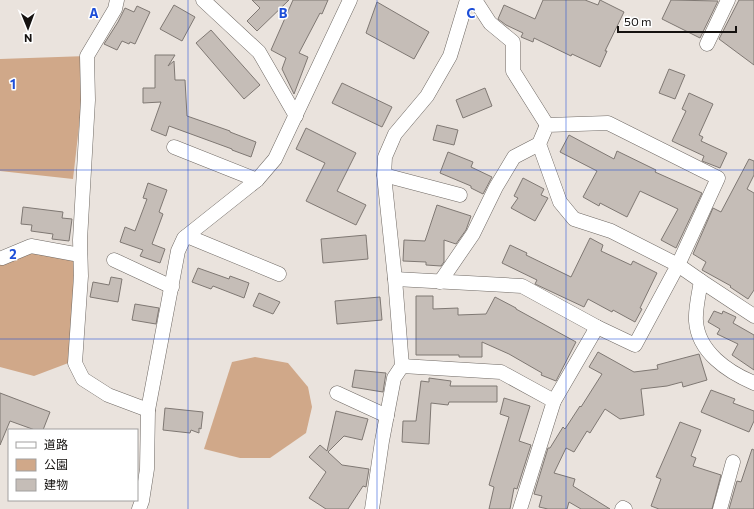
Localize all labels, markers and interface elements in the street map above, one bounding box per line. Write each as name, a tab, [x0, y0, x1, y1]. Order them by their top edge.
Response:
text: A	[89, 5, 99, 21]
text: B	[279, 5, 288, 21]
text: C	[467, 5, 476, 21]
north arrow	[8, 8, 48, 48]
scale bar	[618, 8, 736, 34]
text: 50 m	[624, 14, 652, 28]
text: N	[24, 32, 32, 45]
text: 1	[10, 76, 16, 92]
text: 2	[9, 246, 17, 262]
legend	[8, 429, 138, 501]
text: 道路	[44, 437, 68, 451]
text: 公園	[44, 457, 68, 471]
text: 建物	[44, 477, 68, 491]

